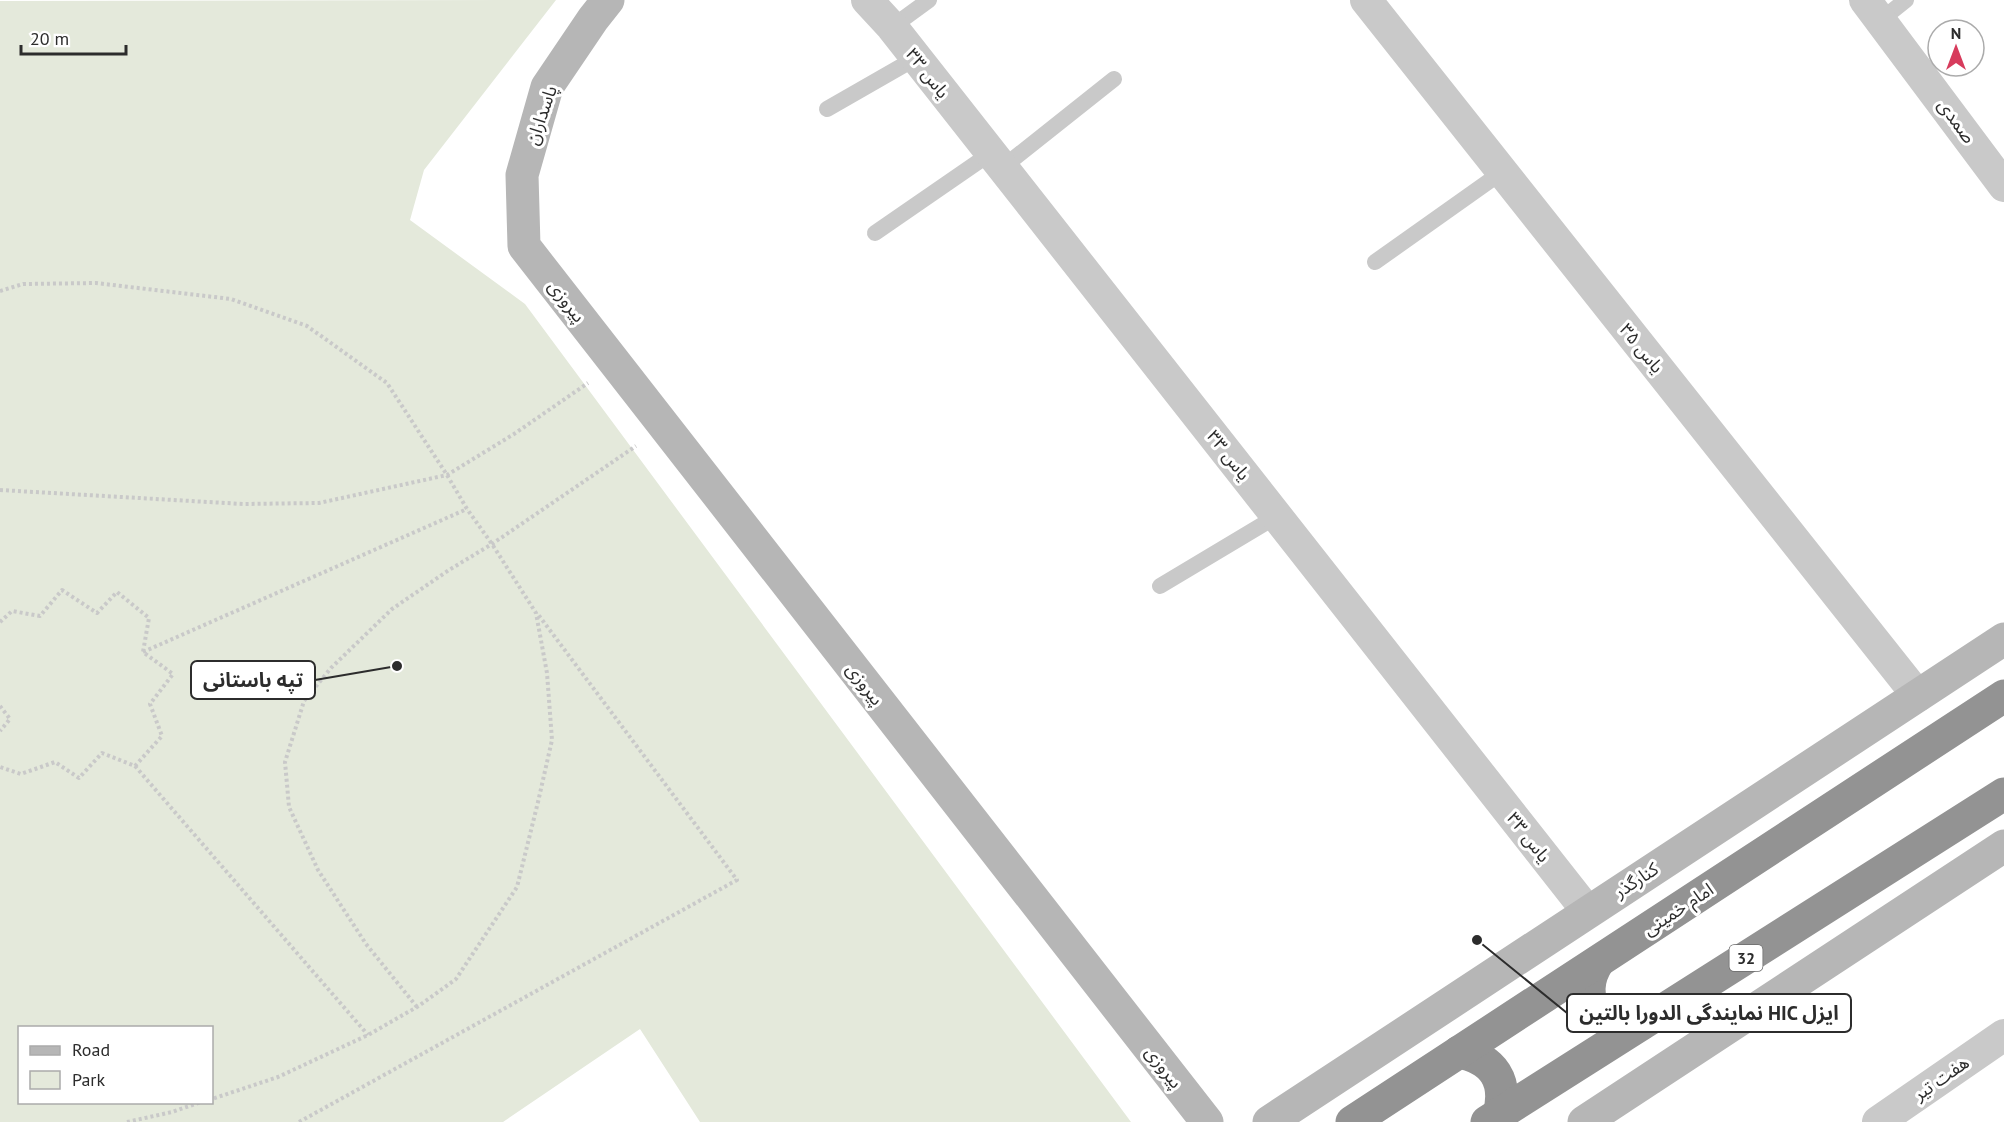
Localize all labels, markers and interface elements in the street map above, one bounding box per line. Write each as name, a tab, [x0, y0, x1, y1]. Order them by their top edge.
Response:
scale bar	[21, 18, 126, 56]
north arrow	[1926, 18, 1986, 78]
text: N	[1951, 23, 1961, 43]
text: 20 m	[30, 27, 69, 50]
street label: یاس ۳۳	[901, 43, 955, 103]
street label: پاسداران	[520, 82, 562, 148]
street label: صمدی	[1933, 94, 1981, 148]
street label: پیروزی	[543, 275, 591, 327]
street label: یاس ۳۵	[1615, 318, 1669, 378]
street label: یاس ۳۳	[1202, 425, 1256, 485]
street label: پیروزی	[841, 658, 889, 710]
callout: تپه باستانی	[191, 661, 315, 699]
text: تپه باستانی	[203, 667, 303, 694]
street label: یاس ۳۳	[1502, 807, 1556, 867]
street label: کنارگذر	[1609, 857, 1663, 903]
street label: امام خمینی	[1638, 878, 1719, 943]
road number: 32	[1730, 945, 1762, 971]
callout: نمایندگی الدورا بالتین HIC ایزل	[1567, 994, 1851, 1032]
text: نمایندگی الدورا بالتین HIC ایزل	[1579, 1000, 1839, 1026]
legend	[18, 1026, 213, 1104]
text: Road	[72, 1038, 110, 1061]
street label: پیروزی	[1140, 1041, 1188, 1093]
street label: هفت تیر	[1908, 1051, 1973, 1106]
text: Park	[72, 1068, 105, 1091]

